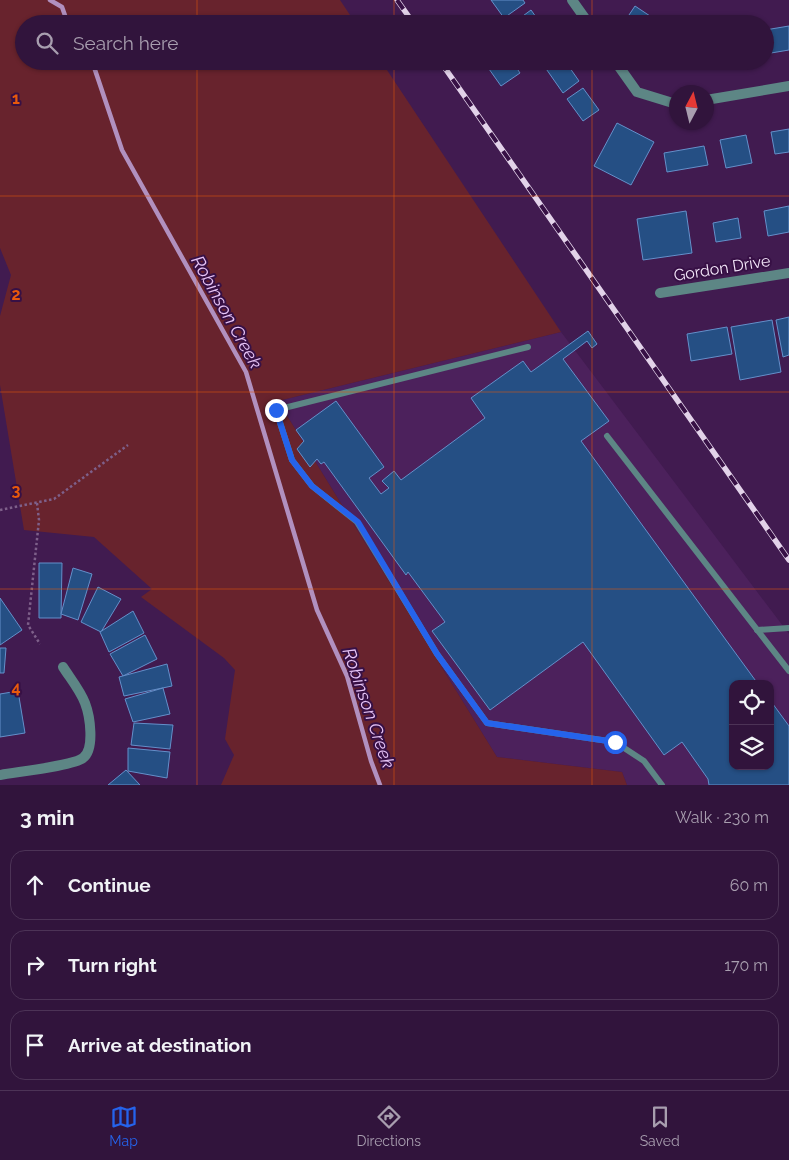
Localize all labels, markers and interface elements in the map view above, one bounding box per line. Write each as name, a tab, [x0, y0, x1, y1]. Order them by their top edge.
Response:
search box	[15, 15, 774, 70]
icon: search	[33, 29, 61, 57]
text: Search here	[73, 32, 179, 54]
north arrow	[669, 85, 714, 130]
text: 1	[12, 89, 20, 108]
street label: Gordon Drive	[672, 251, 772, 285]
water label: Robinson Creek	[187, 252, 267, 372]
text: 2	[11, 285, 21, 304]
route end	[265, 399, 288, 422]
text: 3	[12, 481, 21, 500]
water label: Robinson Creek	[339, 645, 400, 771]
text: 4	[11, 678, 21, 697]
map controls	[729, 680, 774, 770]
button: locate	[729, 680, 774, 725]
button: layers	[729, 725, 774, 770]
route start	[604, 731, 627, 754]
text: 3 min	[20, 805, 74, 830]
text: Walk · 230 m	[675, 808, 769, 827]
icon: ahead	[21, 871, 49, 899]
text: Continue	[68, 874, 151, 896]
text: 60 m	[730, 876, 768, 895]
icon: right	[21, 951, 49, 979]
text: Turn right	[68, 954, 157, 976]
text: 170 m	[724, 956, 768, 975]
icon: arrive	[21, 1031, 49, 1059]
text: Arrive at destination	[68, 1034, 252, 1056]
tab: Map	[109, 1103, 138, 1149]
tab: Directions	[356, 1103, 421, 1149]
tab: Saved	[640, 1103, 680, 1149]

